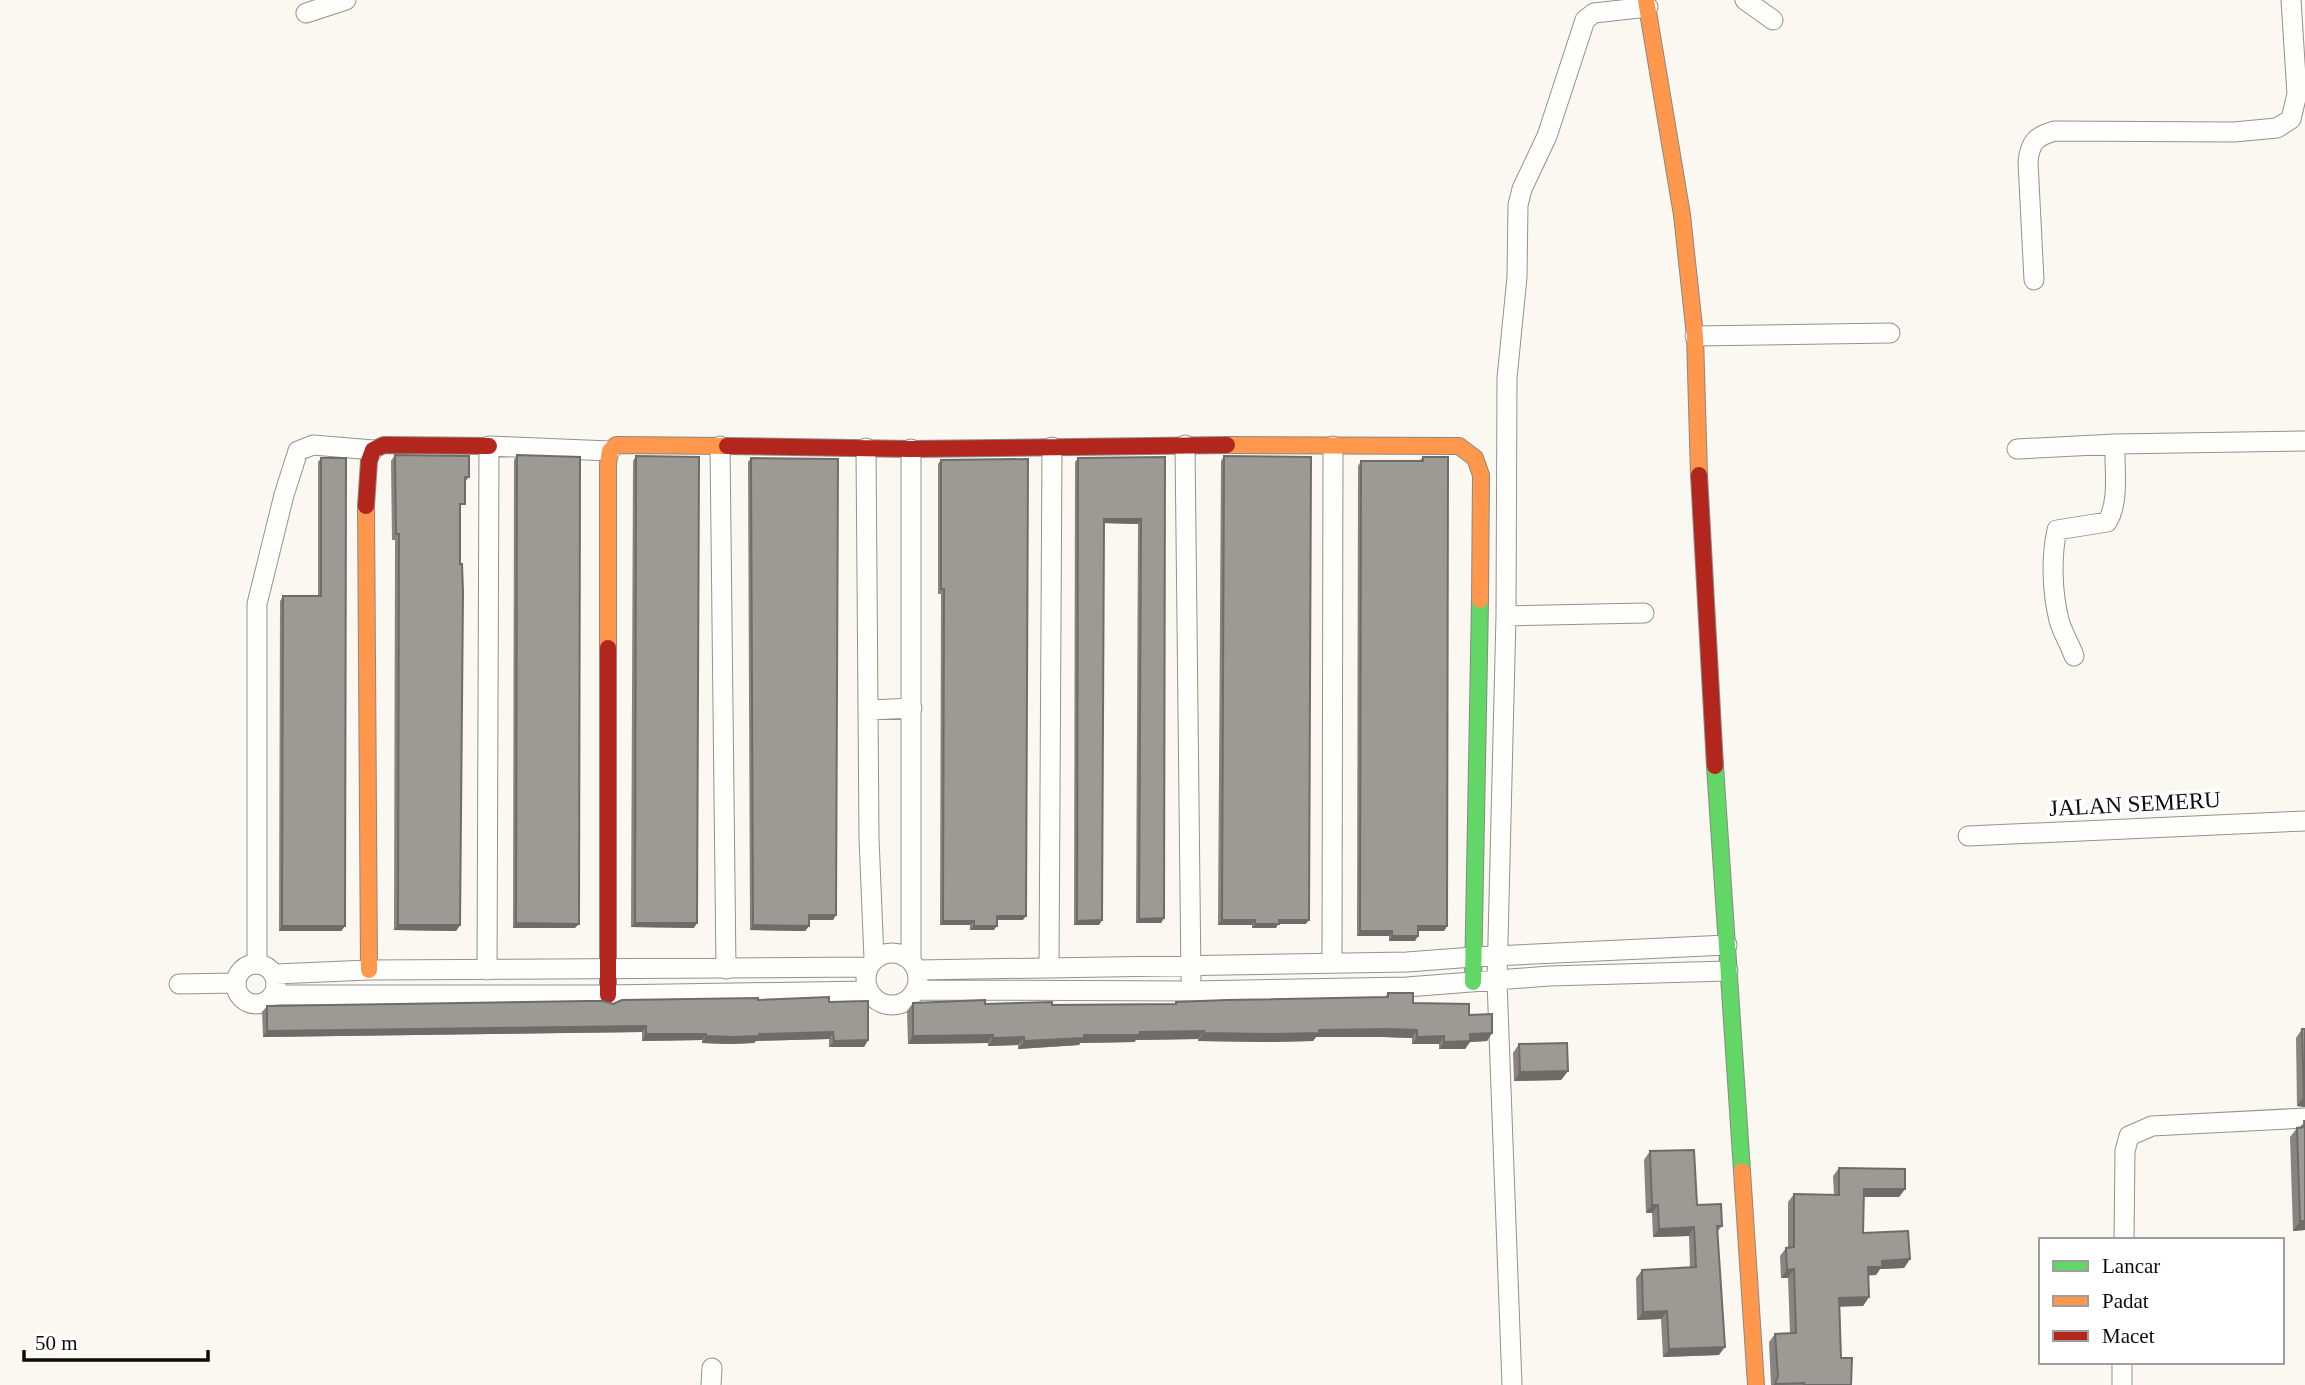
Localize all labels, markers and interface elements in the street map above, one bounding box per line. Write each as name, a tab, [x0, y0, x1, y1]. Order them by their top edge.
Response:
street label: JALAN SEMERU	[2049, 787, 2222, 821]
legend	[2039, 1238, 2284, 1364]
text: Lancar	[2102, 1254, 2160, 1278]
text: Padat	[2102, 1289, 2149, 1313]
scale bar	[24, 1318, 208, 1362]
text: Macet	[2102, 1324, 2155, 1348]
text: 50 m	[35, 1331, 78, 1355]

